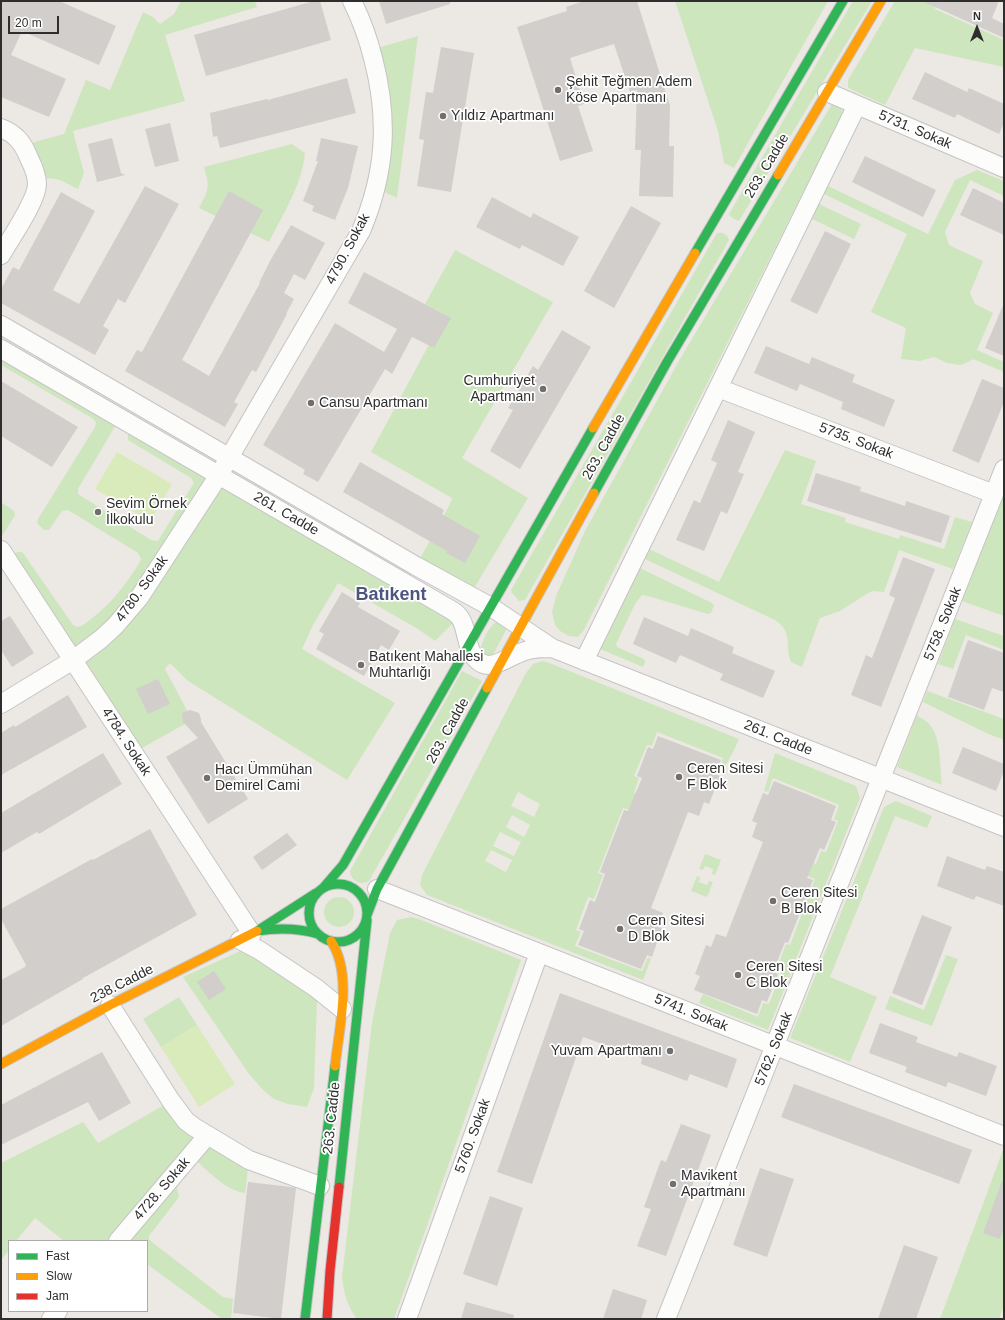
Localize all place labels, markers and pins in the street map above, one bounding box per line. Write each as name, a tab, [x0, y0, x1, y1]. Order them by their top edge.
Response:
place label: Şehit Teğmen Adem Köse Apartmanı	[566, 74, 692, 106]
marker: Şehit Teğmen Adem Köse Apartmanı	[553, 85, 563, 95]
place label: Yıldız Apartmanı	[451, 108, 554, 124]
marker: Yıldız Apartmanı	[438, 111, 448, 121]
place label: Cumhuriyet Apartmanı	[463, 373, 535, 406]
marker: Cumhuriyet Apartmanı	[538, 384, 548, 394]
place label: Cansu Apartmanı	[319, 395, 428, 411]
marker: Cansu Apartmanı	[306, 398, 316, 408]
place label: Sevim Örnek İlkokulu	[106, 496, 187, 528]
marker: Sevim Örnek İlkokulu	[93, 507, 103, 517]
place label: Batıkent Mahallesi Muhtarlığı	[369, 649, 483, 682]
marker: Batıkent Mahallesi Muhtarlığı	[356, 660, 366, 670]
place label: Ceren Sitesi F Blok	[687, 761, 763, 794]
place label: Hacı Ümmühan Demirel Cami	[215, 762, 312, 794]
marker: Ceren Sitesi F Blok	[674, 772, 684, 782]
marker: Hacı Ümmühan Demirel Cami	[202, 773, 212, 783]
place label: Ceren Sitesi B Blok	[781, 885, 857, 918]
marker: Ceren Sitesi B Blok	[768, 896, 778, 906]
place label: Ceren Sitesi D Blok	[628, 913, 704, 946]
marker: Ceren Sitesi D Blok	[615, 924, 625, 934]
place label: Ceren Sitesi C Blok	[746, 959, 822, 992]
marker: Ceren Sitesi C Blok	[733, 970, 743, 980]
place label: Yuvam Apartmanı	[551, 1043, 662, 1059]
marker: Yuvam Apartmanı	[665, 1046, 675, 1056]
place label: Mavikent Apartmanı	[681, 1168, 746, 1200]
marker: Mavikent Apartmanı	[668, 1179, 678, 1189]

